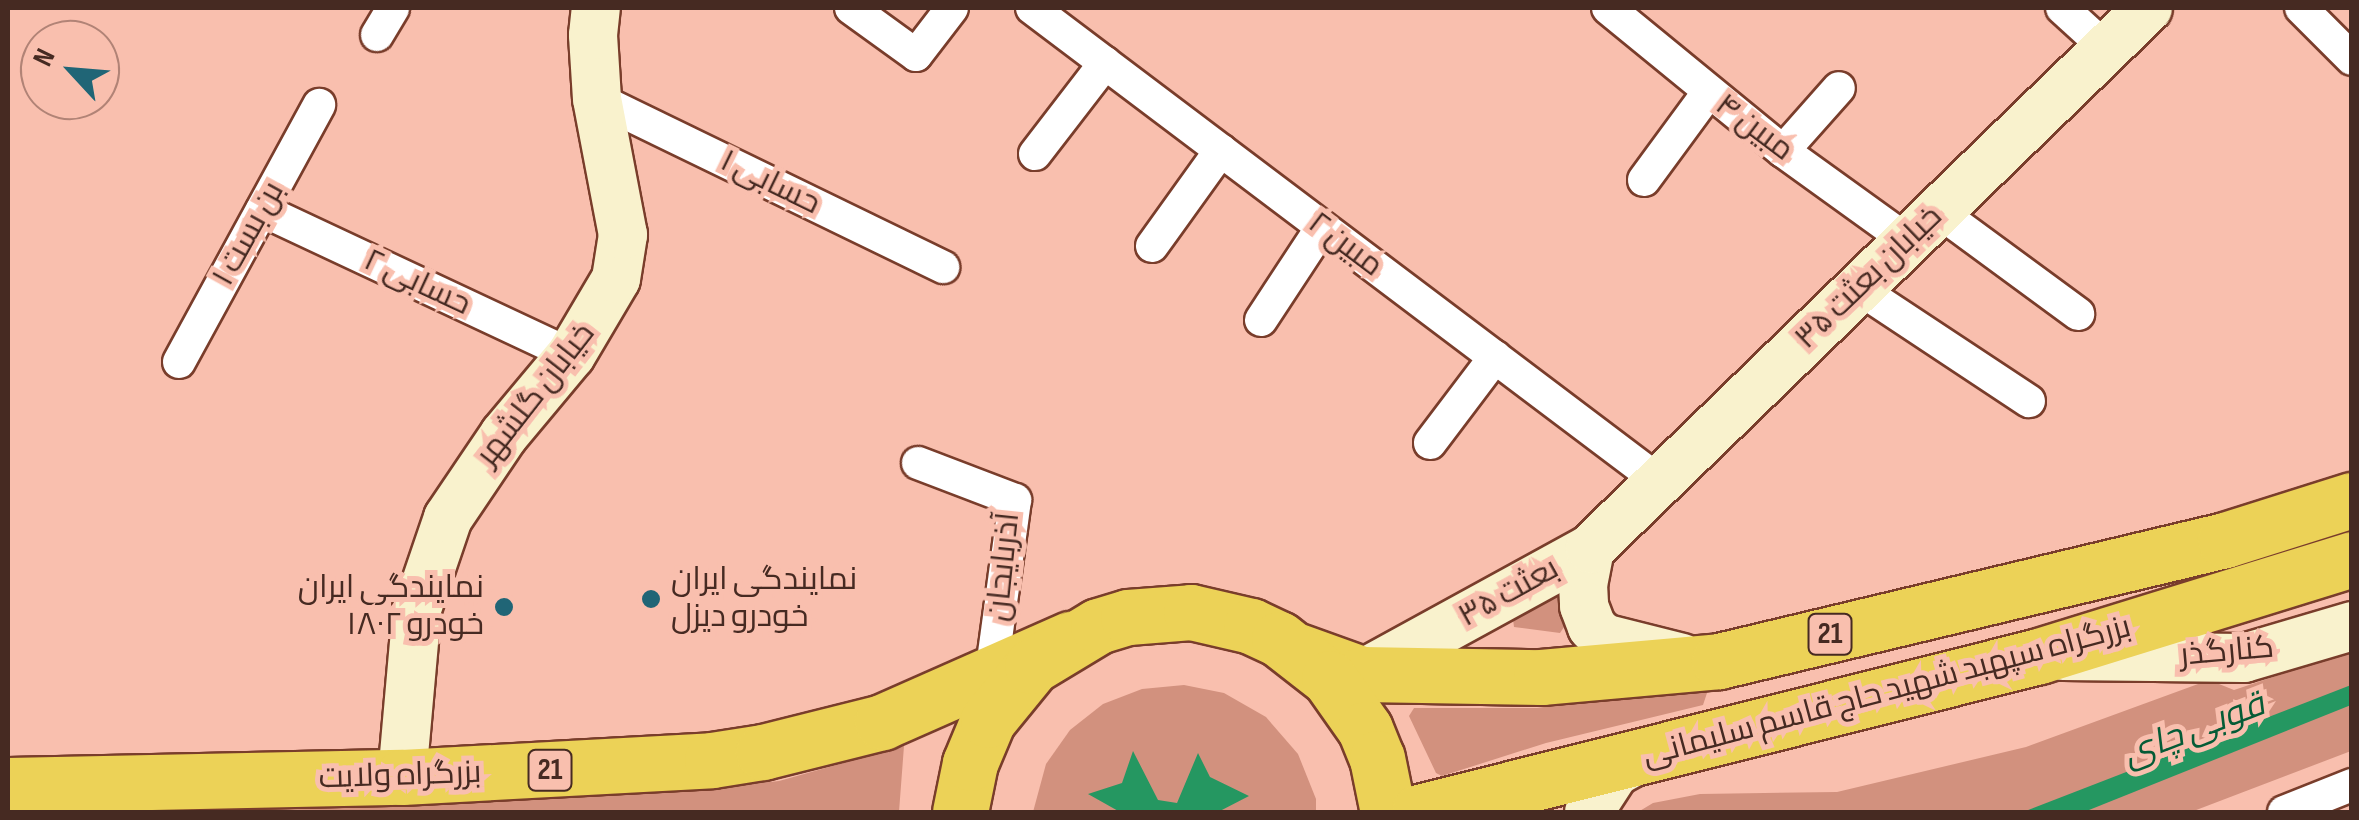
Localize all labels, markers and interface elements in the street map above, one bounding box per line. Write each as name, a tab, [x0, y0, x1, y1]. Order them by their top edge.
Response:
north arrow	[20, 20, 120, 120]
text: N	[26, 44, 62, 71]
street label: مبین ۴	[1707, 86, 1801, 170]
street label: حسابی ۱	[714, 142, 826, 224]
street label: بن بست ۱	[205, 175, 293, 293]
street label: خیابان بعثت ۳۵	[1787, 198, 1951, 358]
street label: مبین ۲	[1300, 204, 1390, 286]
street label: حسابی ۲	[357, 242, 477, 324]
street label: خیابان گلشهر	[468, 316, 604, 474]
street label: آذربایجان	[979, 511, 1029, 623]
street label: بعثت ۳۵	[1452, 550, 1566, 636]
place label: نمایندگی ایران خودرو دیزل	[671, 562, 857, 637]
place label: نمایندگی ایران خودرو ۱۸۰۲	[298, 570, 484, 645]
marker: نمایندگی ایران خودرو دیزل	[640, 588, 662, 610]
marker: نمایندگی ایران خودرو ۱۸۰۲	[493, 596, 515, 618]
street label: بزرگراه سپهبد شهید حاج قاسم سلیمانی	[1639, 608, 2135, 776]
road number: 21	[1808, 609, 1852, 659]
street label: کنارگذر	[2178, 629, 2276, 675]
water label: قوبی چای	[2117, 684, 2271, 776]
road number: 21	[528, 745, 572, 795]
street label: بزرگراه ولایت	[318, 754, 482, 798]

